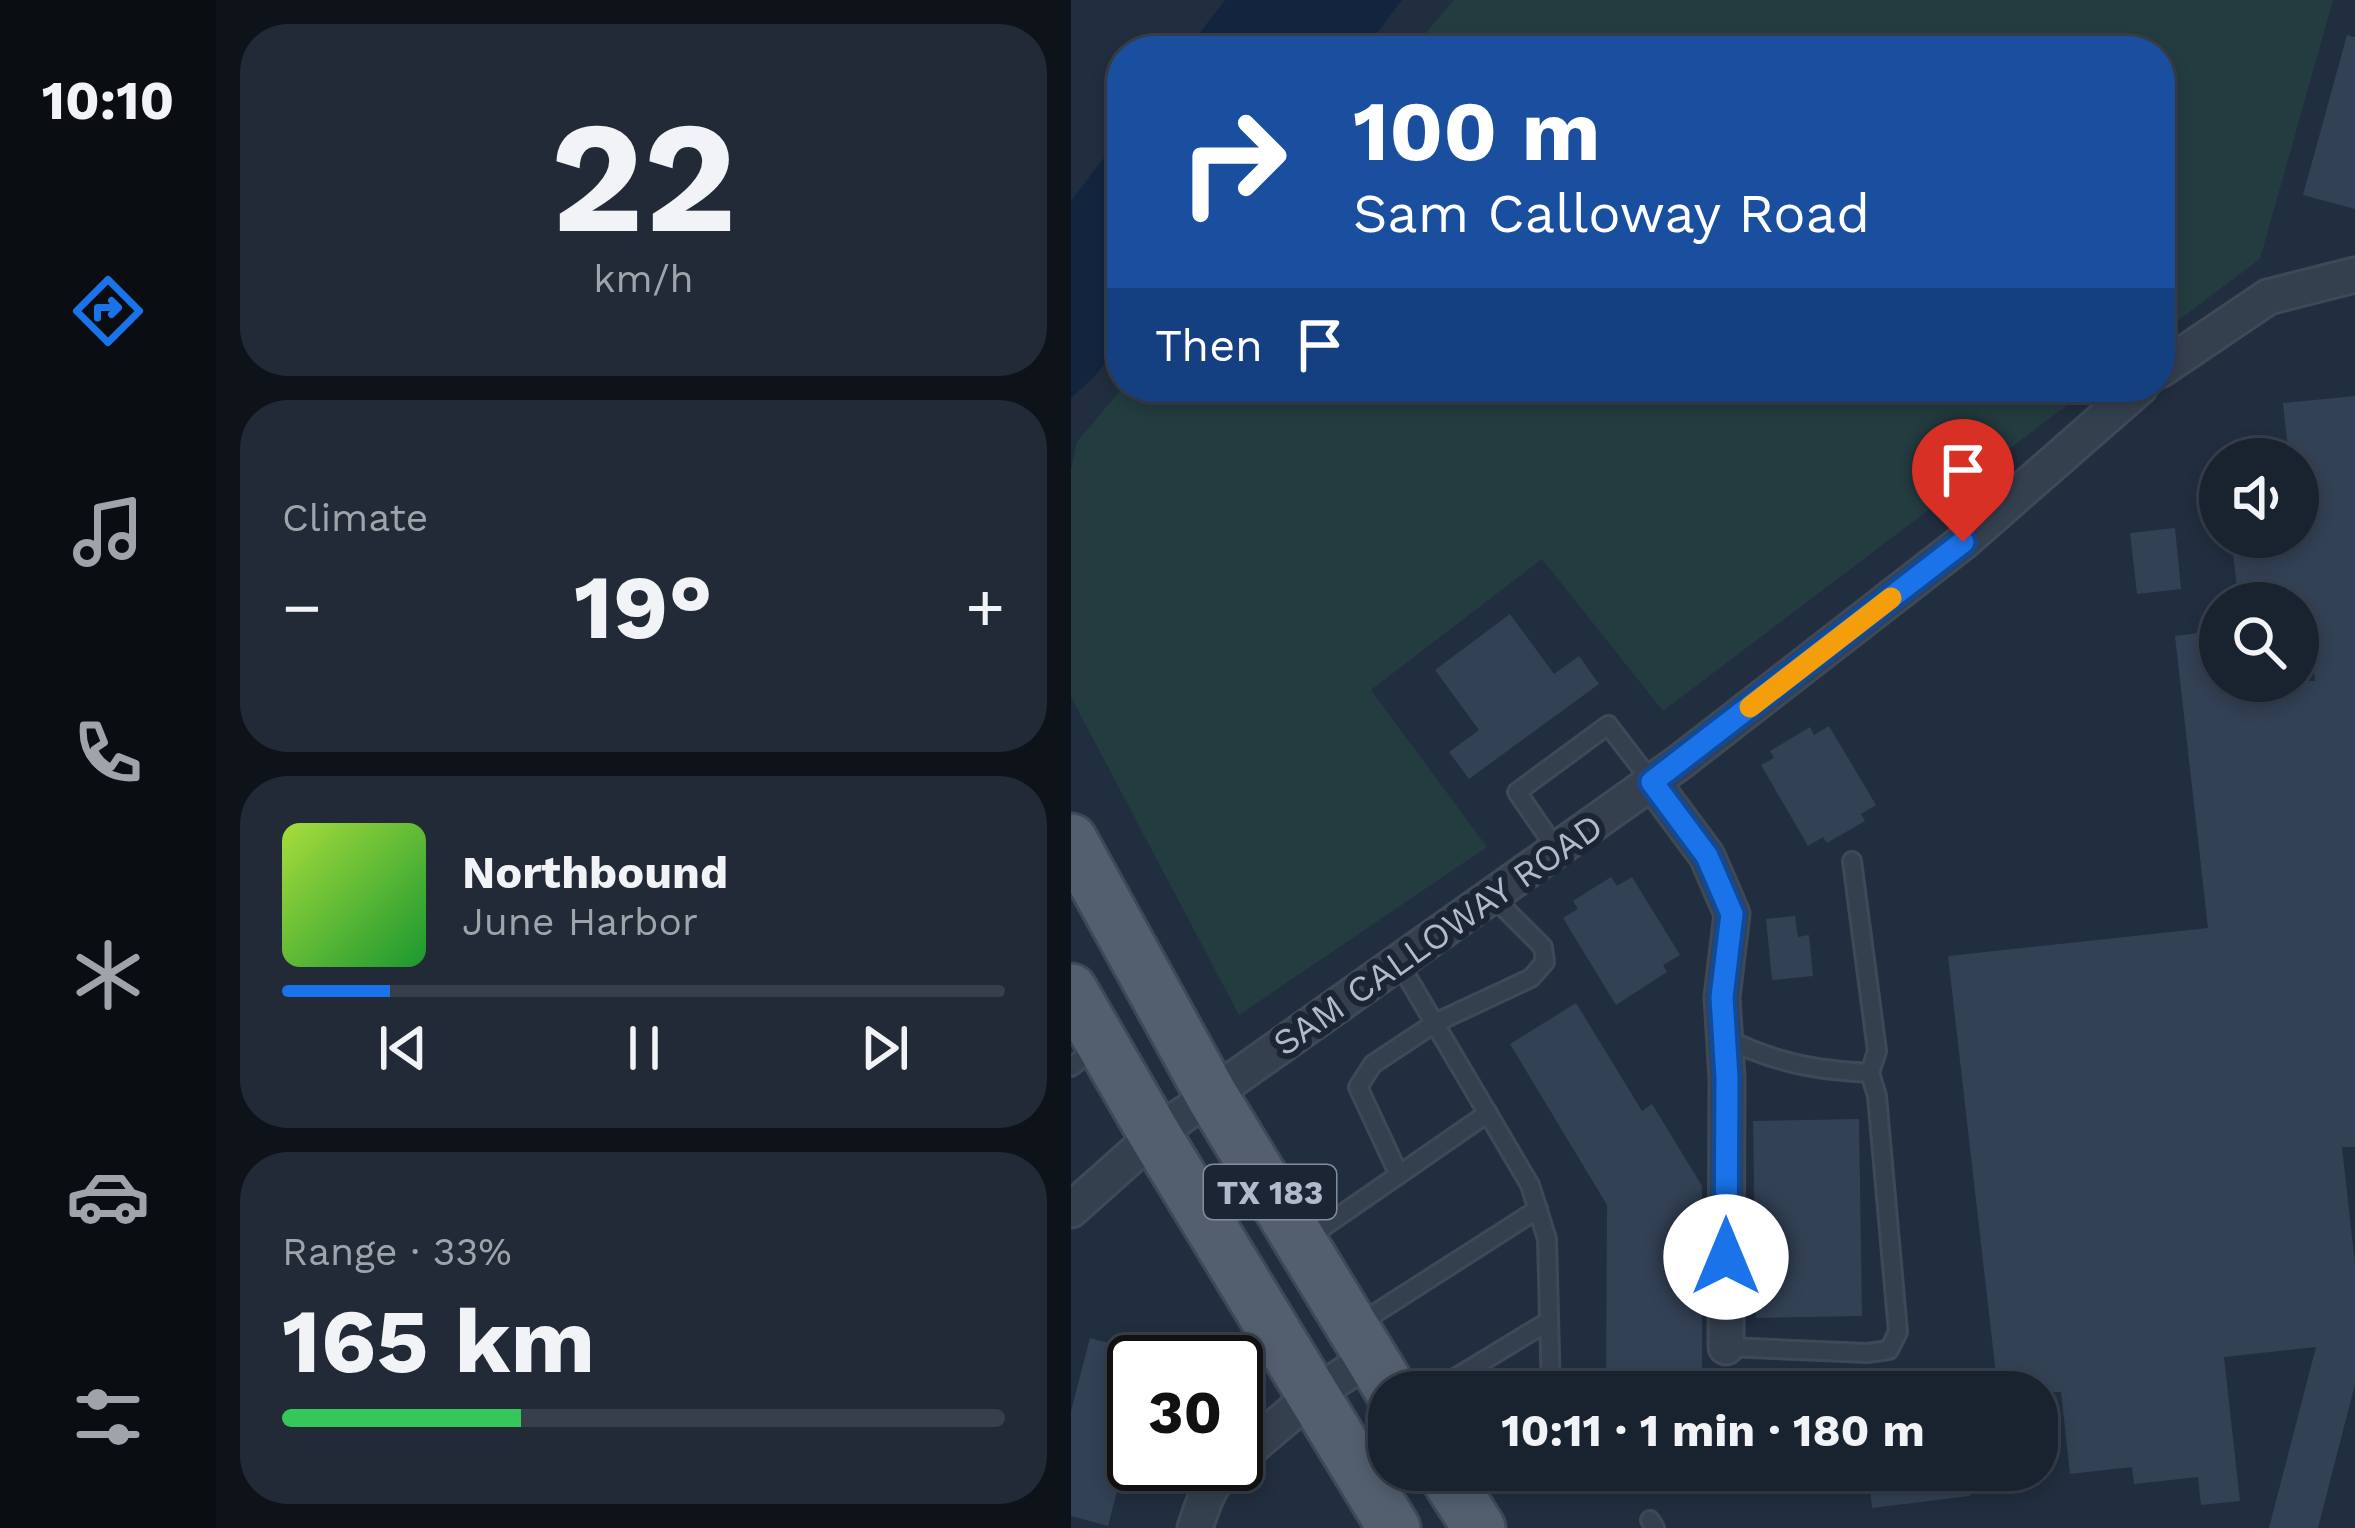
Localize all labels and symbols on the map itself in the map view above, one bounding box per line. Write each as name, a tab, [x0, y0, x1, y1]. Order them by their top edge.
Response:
pin	[1912, 419, 2014, 542]
street label: SAM CALLOWAY ROAD	[1265, 805, 1611, 1065]
road number: TX 183	[1204, 1165, 1336, 1219]
position arrow	[1663, 1194, 1789, 1320]
speed limit sign: 30	[1107, 1335, 1263, 1491]

